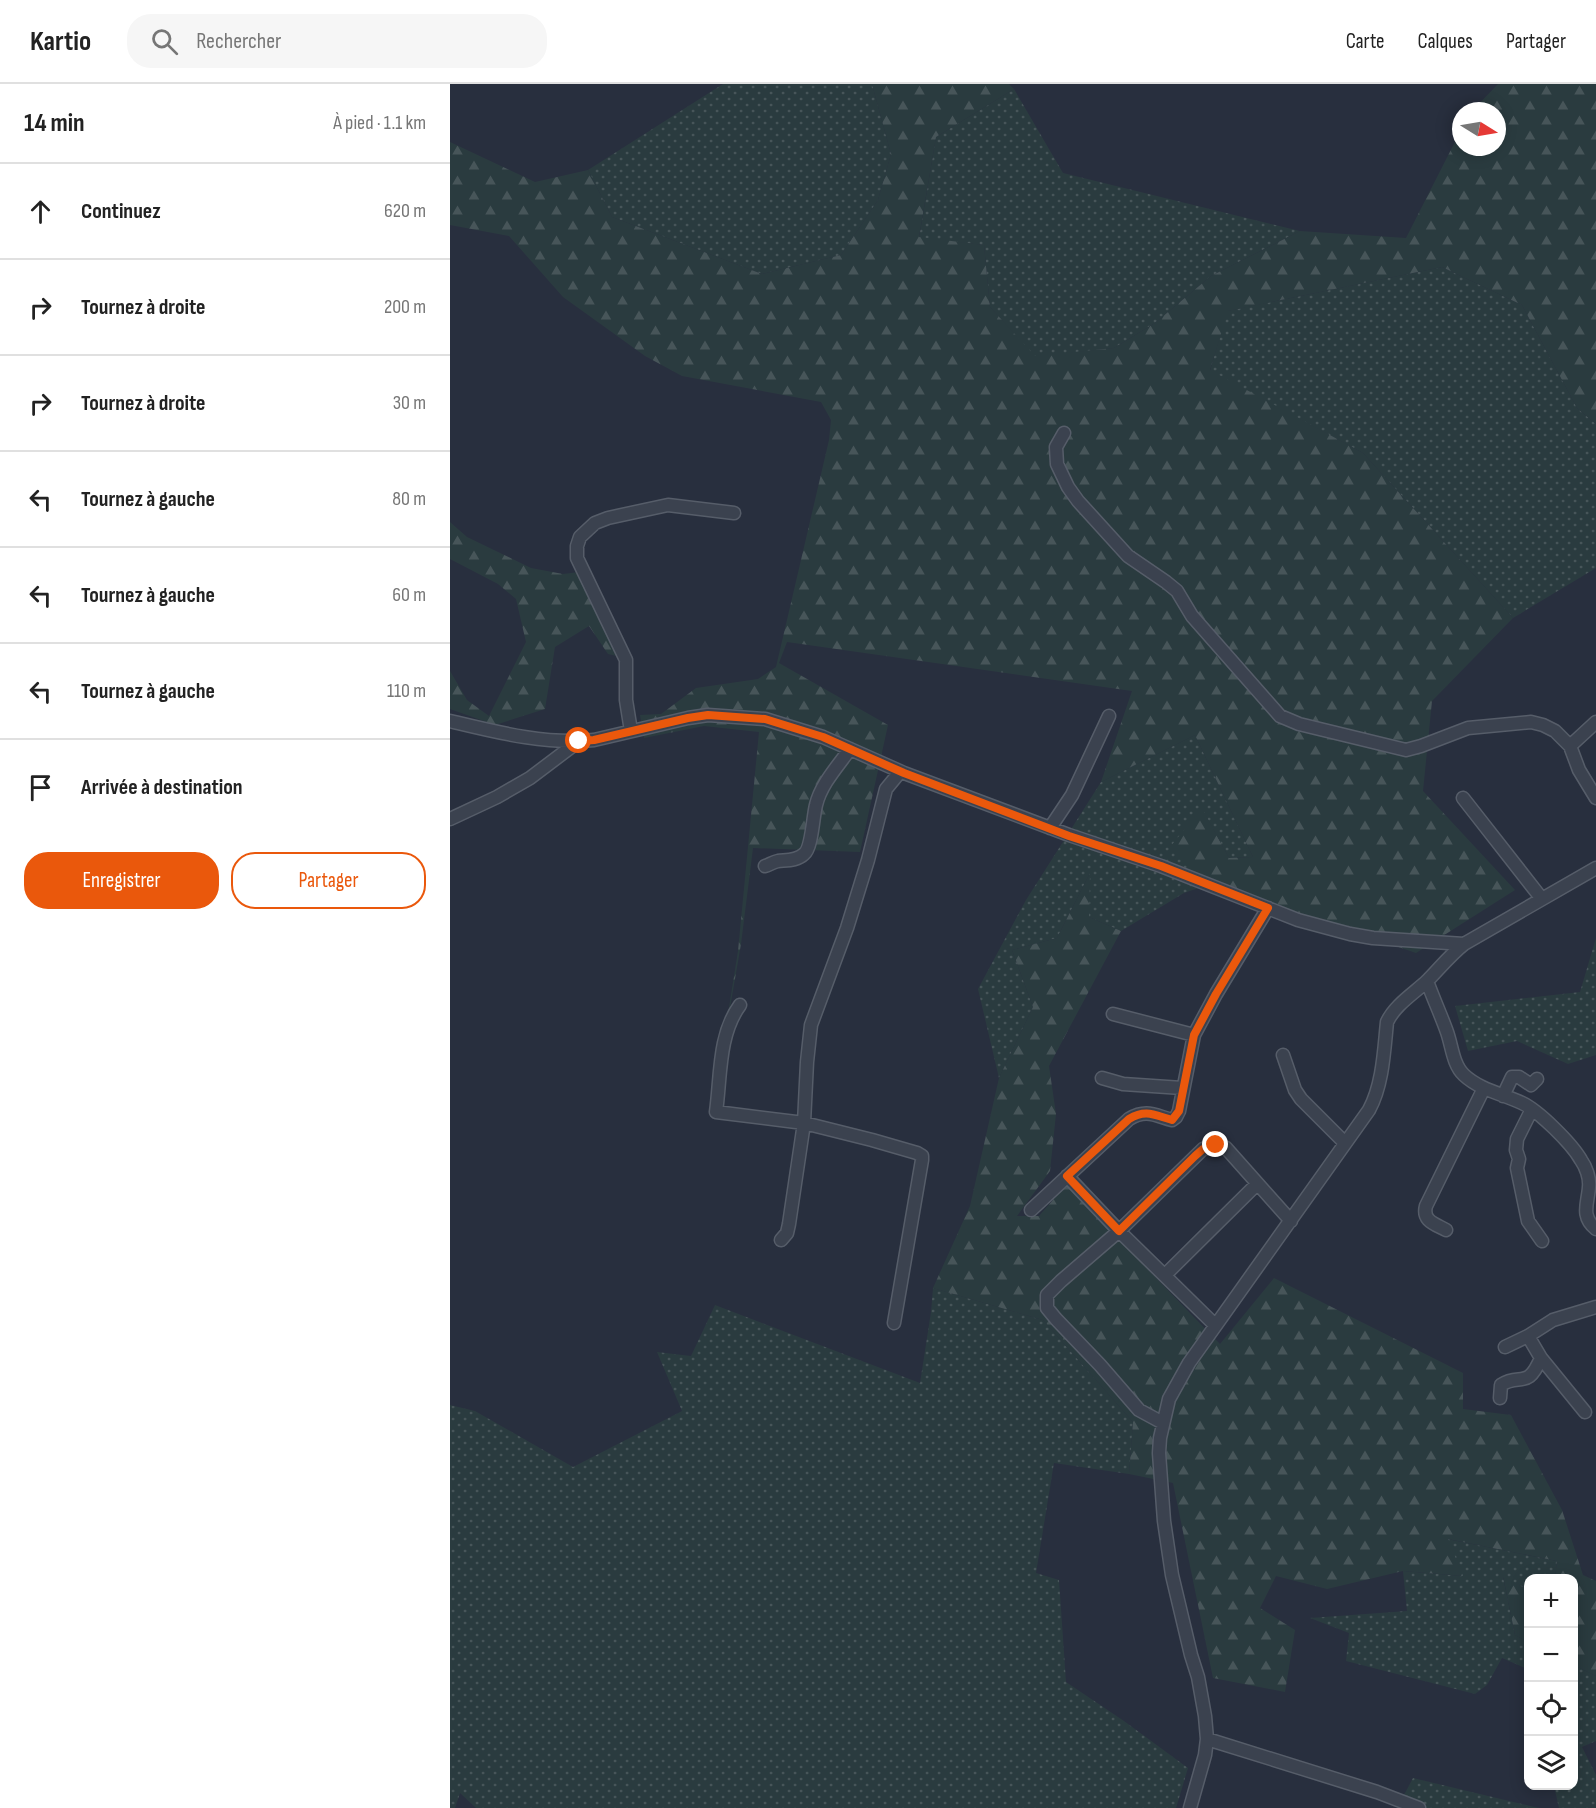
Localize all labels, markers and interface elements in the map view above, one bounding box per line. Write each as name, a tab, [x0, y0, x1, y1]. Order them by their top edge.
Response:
search box	[127, 14, 547, 68]
text: Kartio	[30, 25, 91, 58]
icon: search	[148, 25, 181, 58]
text: Rechercher	[196, 28, 281, 55]
text: Carte	[1346, 29, 1385, 54]
text: Calques	[1418, 29, 1473, 54]
text: Partager	[1506, 29, 1566, 54]
north arrow	[1452, 102, 1506, 156]
text: 14 min	[24, 108, 85, 139]
text: À pied · 1.1 km	[333, 111, 426, 135]
icon: ahead	[24, 195, 57, 228]
text: Continuez	[81, 198, 161, 225]
text: 620 m	[384, 199, 426, 223]
icon: right	[24, 291, 57, 324]
text: Tournez à droite	[81, 294, 206, 321]
text: 200 m	[384, 295, 426, 319]
icon: right	[24, 387, 57, 420]
text: Tournez à droite	[81, 390, 206, 417]
text: 30 m	[393, 391, 426, 415]
icon: left	[24, 483, 57, 516]
text: Tournez à gauche	[81, 486, 215, 513]
text: 80 m	[392, 487, 426, 511]
icon: left	[24, 579, 57, 612]
text: Tournez à gauche	[81, 582, 215, 609]
text: 60 m	[392, 583, 426, 607]
icon: left	[24, 675, 57, 708]
text: Tournez à gauche	[81, 678, 215, 705]
text: 110 m	[387, 679, 426, 703]
route start	[565, 727, 591, 753]
icon: arrive	[24, 771, 57, 804]
text: Arrivée à destination	[81, 774, 243, 801]
button: Enregistrer	[24, 852, 219, 909]
button: Partager	[231, 852, 426, 909]
route end	[1202, 1131, 1228, 1157]
map controls	[1524, 1574, 1578, 1790]
button: +	[1524, 1574, 1578, 1628]
button: −	[1524, 1628, 1578, 1682]
button: locate	[1524, 1682, 1578, 1736]
button: layers	[1524, 1736, 1578, 1790]

